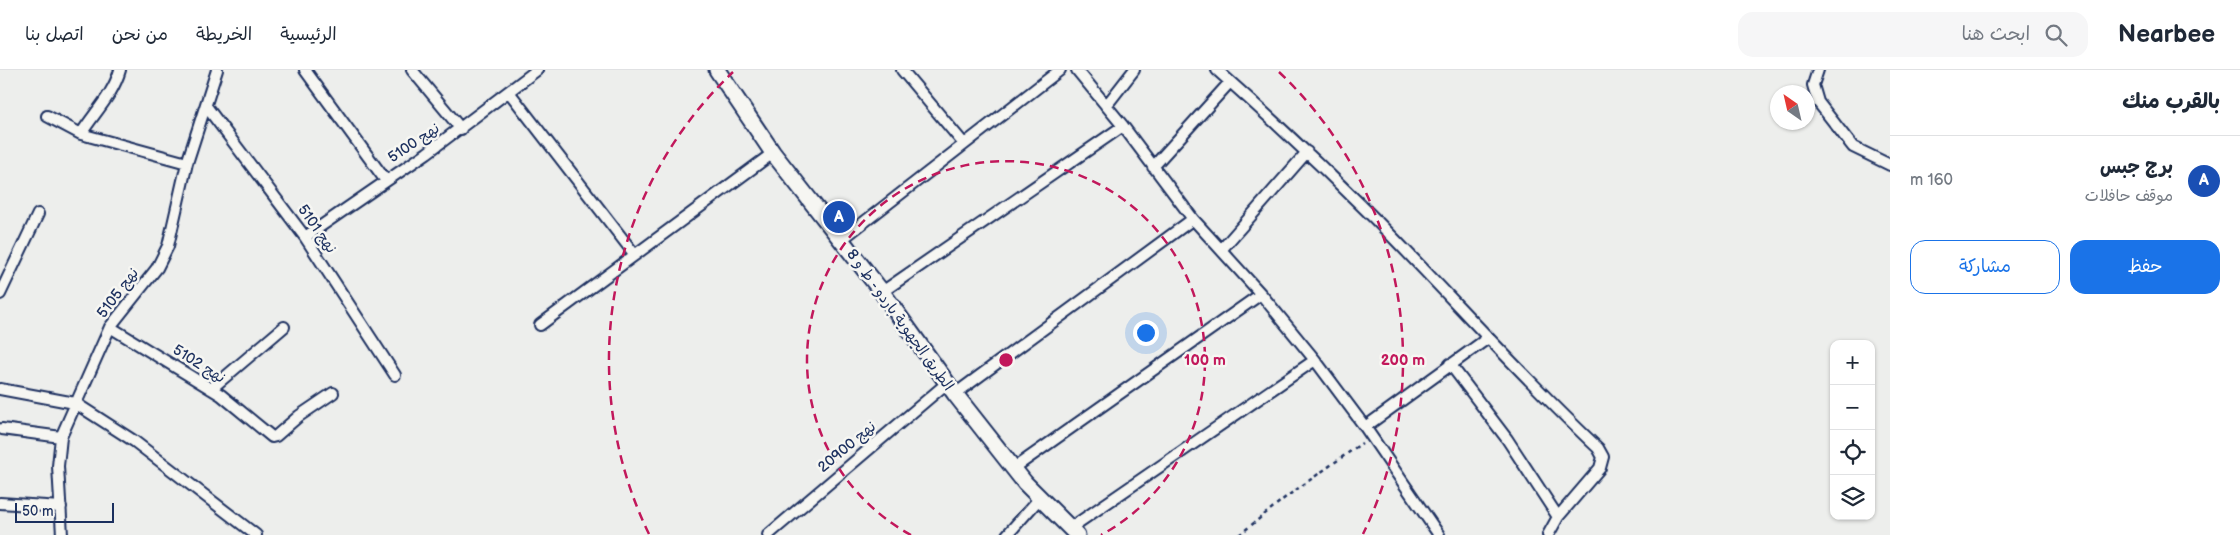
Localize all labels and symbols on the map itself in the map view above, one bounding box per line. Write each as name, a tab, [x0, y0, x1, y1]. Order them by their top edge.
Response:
north arrow	[1770, 85, 1815, 130]
street label: نهج 5100	[384, 119, 444, 167]
pin: A	[823, 198, 855, 236]
street label: نهج 5101	[293, 201, 341, 257]
street label: الطريق الجهوية باردو - ط و 8	[842, 245, 958, 395]
street label: نهج 5105	[93, 264, 143, 322]
your location	[1133, 320, 1159, 346]
street label: نهج 5102	[169, 340, 229, 388]
centre of rings	[997, 351, 1015, 369]
text: 100 m	[1184, 351, 1226, 370]
text: 200 m	[1381, 351, 1425, 370]
street label: نهج 20900	[814, 417, 880, 477]
scale bar	[15, 500, 114, 523]

